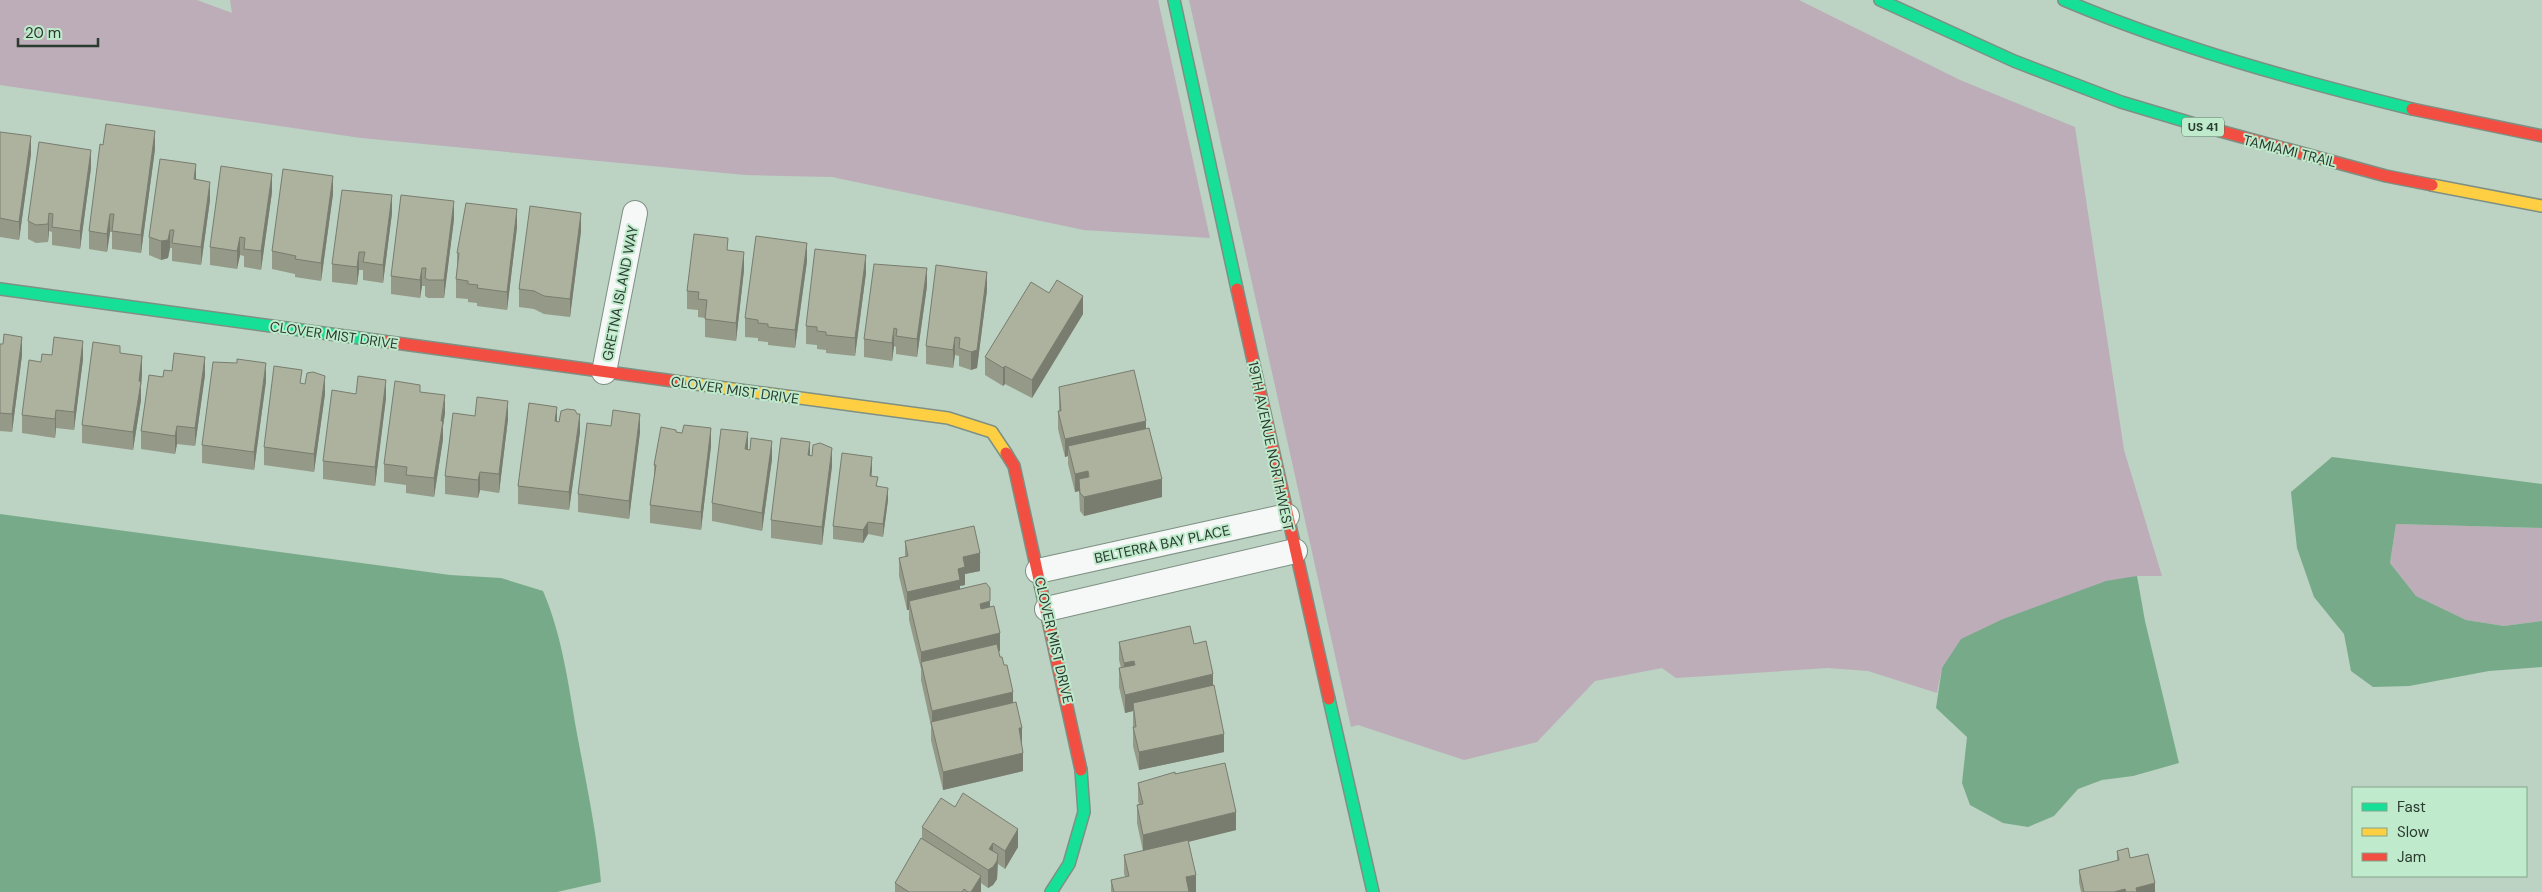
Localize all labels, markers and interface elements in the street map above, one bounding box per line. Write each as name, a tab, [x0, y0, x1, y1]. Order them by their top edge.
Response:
scale bar	[18, 15, 98, 47]
text: 20 m	[25, 23, 61, 43]
road number: US 41	[2182, 118, 2224, 136]
street label: TAMIAMI TRAIL	[2242, 131, 2338, 171]
street label: GRETNA ISLAND WAY	[598, 224, 642, 362]
street label: CLOVER MIST DRIVE	[269, 317, 399, 353]
street label: 19TH AVENUE NORTHWEST	[1244, 360, 1298, 533]
street label: CLOVER MIST DRIVE	[670, 372, 800, 408]
street label: BELTERRA BAY PLACE	[1093, 521, 1232, 567]
street label: CLOVER MIST DRIVE	[1031, 575, 1077, 705]
legend	[2352, 787, 2527, 877]
text: Fast	[2397, 797, 2426, 817]
text: Slow	[2397, 822, 2430, 842]
text: Jam	[2397, 847, 2426, 867]

